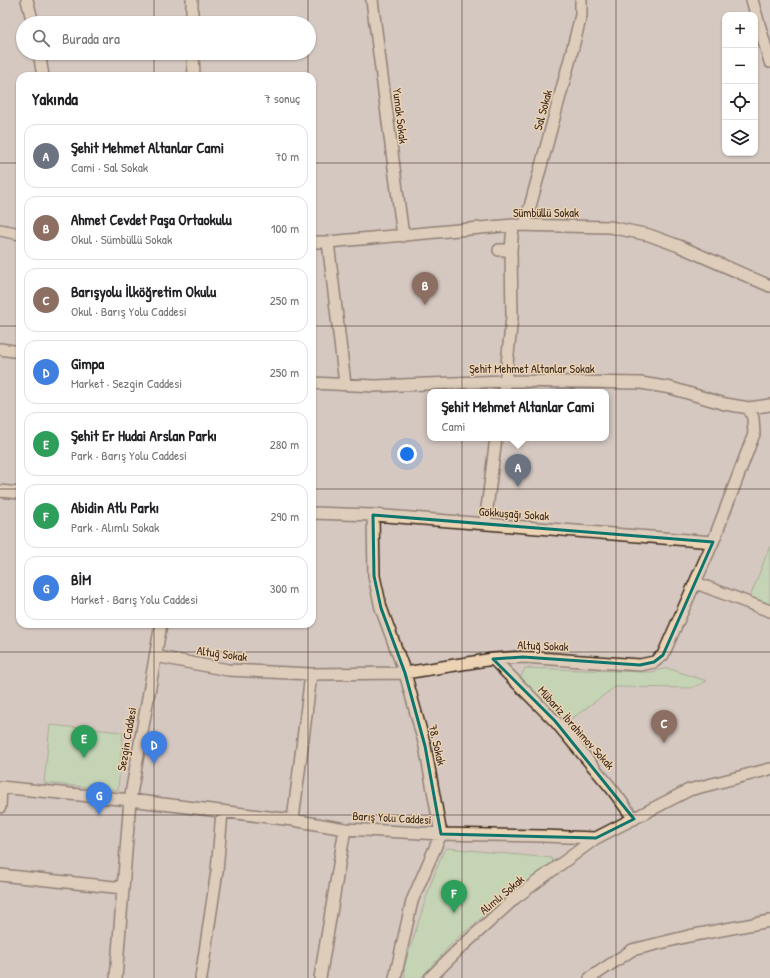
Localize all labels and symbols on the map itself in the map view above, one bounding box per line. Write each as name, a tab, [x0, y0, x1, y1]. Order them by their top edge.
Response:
street label: Yumak Sokak	[389, 87, 412, 145]
street label: Sal Sokak	[529, 88, 556, 132]
street label: Sümbüllü Sokak	[513, 204, 579, 221]
pin: B	[412, 272, 438, 305]
street label: Şehit Mehmet Altanlar Sokak	[469, 360, 595, 377]
your location	[397, 444, 417, 464]
pin: A	[505, 454, 531, 487]
street label: Gökkuşağı Sokak	[478, 503, 550, 524]
street label: Altuğ Sokak	[517, 636, 569, 655]
street label: Altuğ Sokak	[196, 642, 249, 665]
street label: Mübariz İbrahimov Sokak	[534, 682, 619, 773]
street label: Sezgin Caddesi	[113, 706, 140, 772]
pin: C	[651, 710, 677, 743]
street label: 78. Sokak	[425, 723, 450, 767]
pin: E	[71, 725, 97, 758]
pin: D	[141, 731, 167, 764]
pin: G	[86, 782, 112, 815]
street label: Barış Yolu Caddesi	[352, 807, 432, 828]
street label: Alımlı Sokak	[476, 871, 528, 918]
pin: F	[441, 880, 467, 913]

